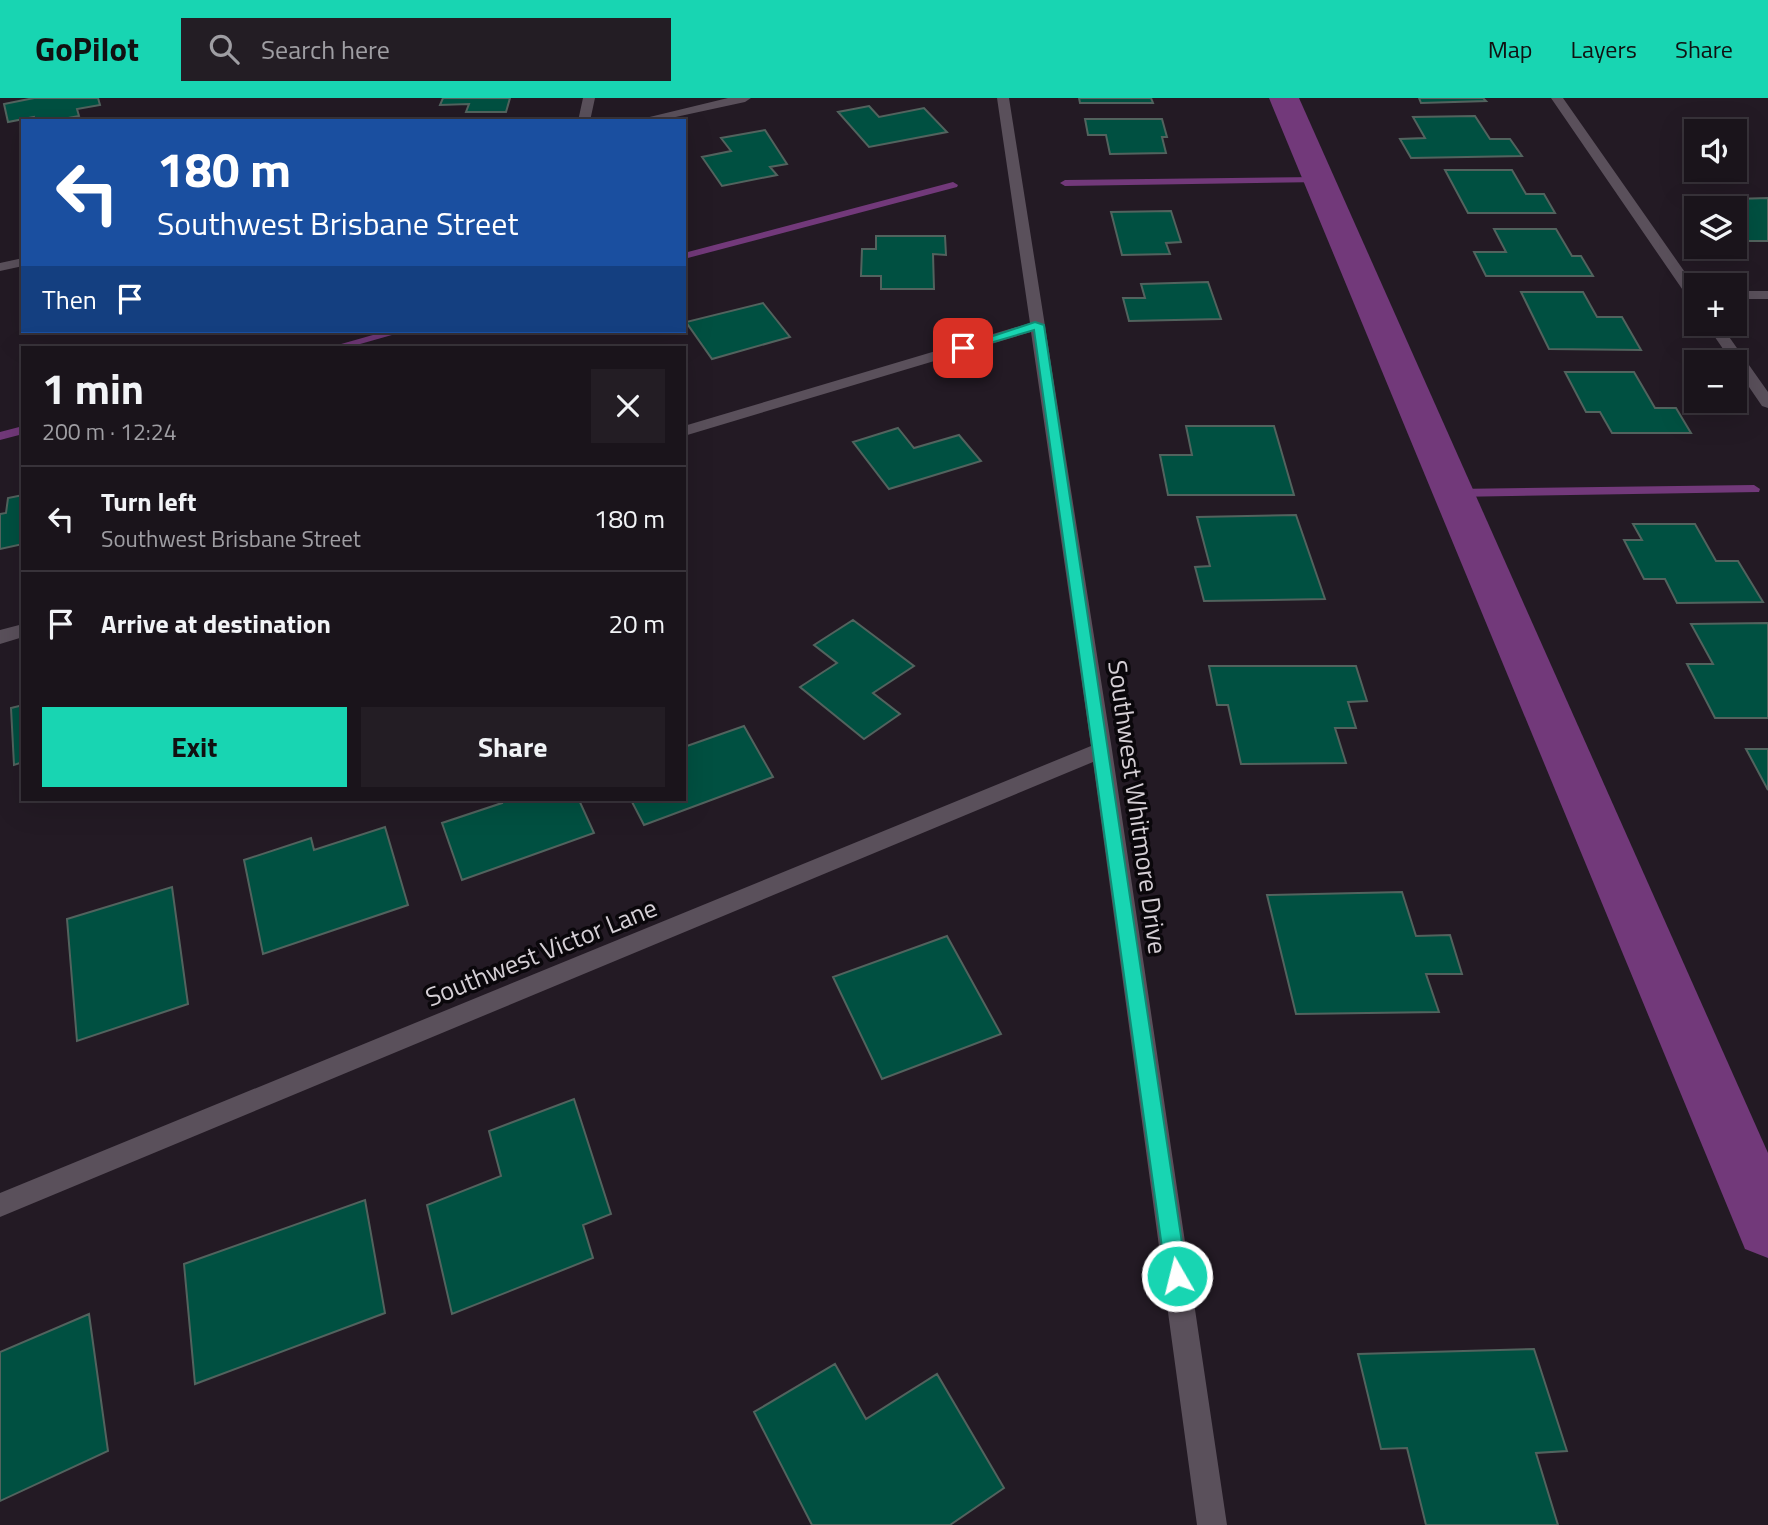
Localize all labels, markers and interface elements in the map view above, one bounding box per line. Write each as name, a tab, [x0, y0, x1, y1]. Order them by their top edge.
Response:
search box	[181, 18, 671, 81]
text: GoPilot	[35, 24, 139, 74]
icon: search	[205, 30, 243, 68]
text: Search here	[261, 30, 390, 69]
text: Map	[1488, 31, 1533, 67]
text: Layers	[1571, 31, 1637, 67]
text: Share	[1675, 31, 1733, 67]
map controls	[1684, 119, 1747, 413]
button: sound	[1684, 119, 1747, 182]
text: 180 m	[157, 131, 291, 206]
icon: left	[42, 147, 133, 238]
button: layers	[1684, 196, 1747, 259]
text: Southwest Brisbane Street	[157, 199, 518, 247]
button: +	[1684, 273, 1747, 336]
text: Then	[42, 280, 97, 319]
icon: arrive	[111, 280, 149, 318]
pin	[933, 318, 993, 378]
icon: arrive	[944, 329, 982, 367]
button: −	[1684, 350, 1747, 413]
text: 1 min	[42, 356, 144, 420]
button: close	[591, 369, 665, 443]
text: 200 m · 12:24	[42, 414, 177, 449]
text: Turn left	[101, 482, 196, 521]
text: 180 m	[594, 499, 665, 538]
icon: left	[42, 500, 80, 538]
text: Southwest Brisbane Street	[101, 521, 361, 556]
text: Arrive at destination	[101, 604, 331, 643]
text: 20 m	[608, 604, 665, 643]
icon: arrive	[42, 605, 80, 643]
street label: Southwest Whitmore Drive	[1098, 658, 1178, 956]
button: Exit	[42, 707, 347, 787]
button: Share	[361, 707, 665, 787]
street label: Southwest Victor Lane	[419, 888, 663, 1016]
position arrow	[1140, 1239, 1214, 1313]

